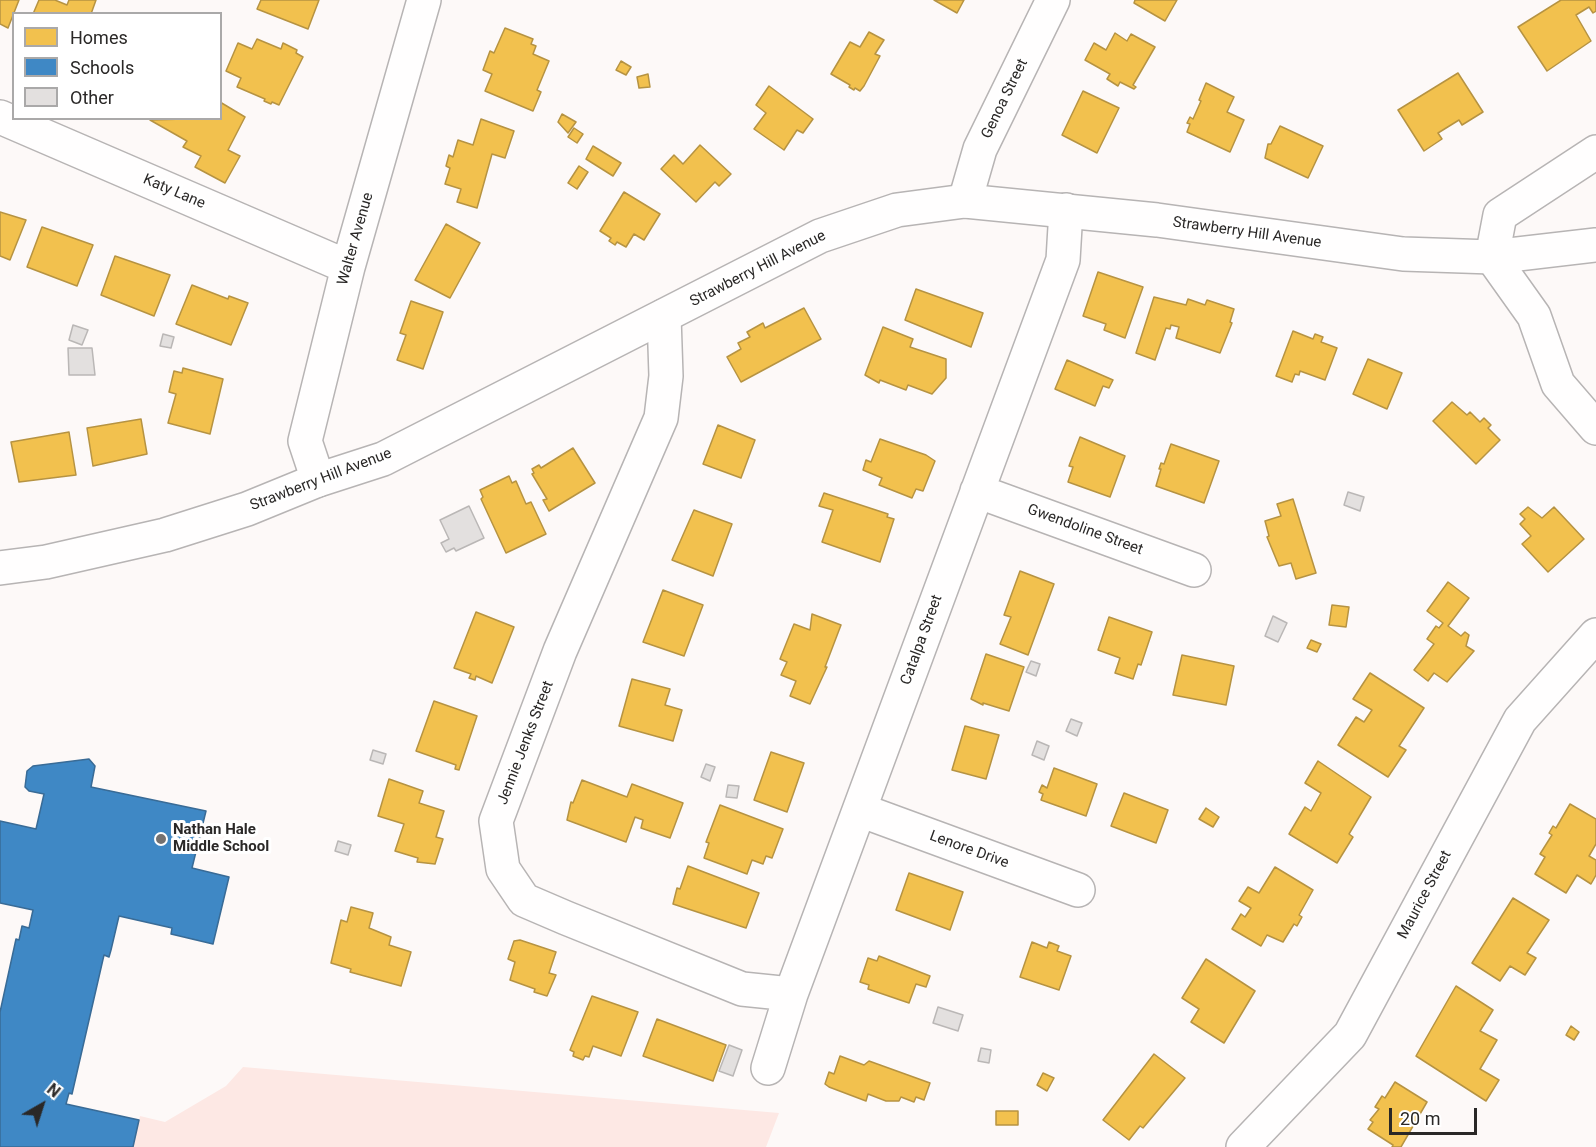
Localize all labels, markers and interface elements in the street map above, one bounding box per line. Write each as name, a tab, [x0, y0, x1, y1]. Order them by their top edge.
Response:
legend	[12, 12, 222, 120]
text: Homes	[70, 27, 128, 48]
street label: Genoa Street	[978, 56, 1032, 142]
text: Schools	[70, 57, 134, 78]
text: Other	[70, 87, 114, 108]
street label: Katy Lane	[140, 171, 208, 213]
street label: Walter Avenue	[334, 191, 378, 287]
street label: Strawberry Hill Avenue	[1172, 214, 1322, 252]
street label: Strawberry Hill Avenue	[687, 227, 829, 311]
street label: Strawberry Hill Avenue	[248, 445, 394, 515]
street label: Gwendoline Street	[1025, 501, 1145, 559]
street label: Catalpa Street	[897, 593, 947, 687]
street label: Jennie Jenks Street	[494, 678, 558, 808]
place label: Nathan Hale Middle School	[173, 821, 269, 856]
street label: Lenore Drive	[927, 827, 1011, 873]
marker: Nathan Hale Middle School	[154, 832, 168, 846]
street label: Maurice Street	[1394, 848, 1456, 942]
north arrow	[12, 1075, 72, 1135]
text: N	[43, 1080, 64, 1102]
scale bar	[1392, 1096, 1480, 1134]
text: 20 m	[1400, 1108, 1440, 1129]

